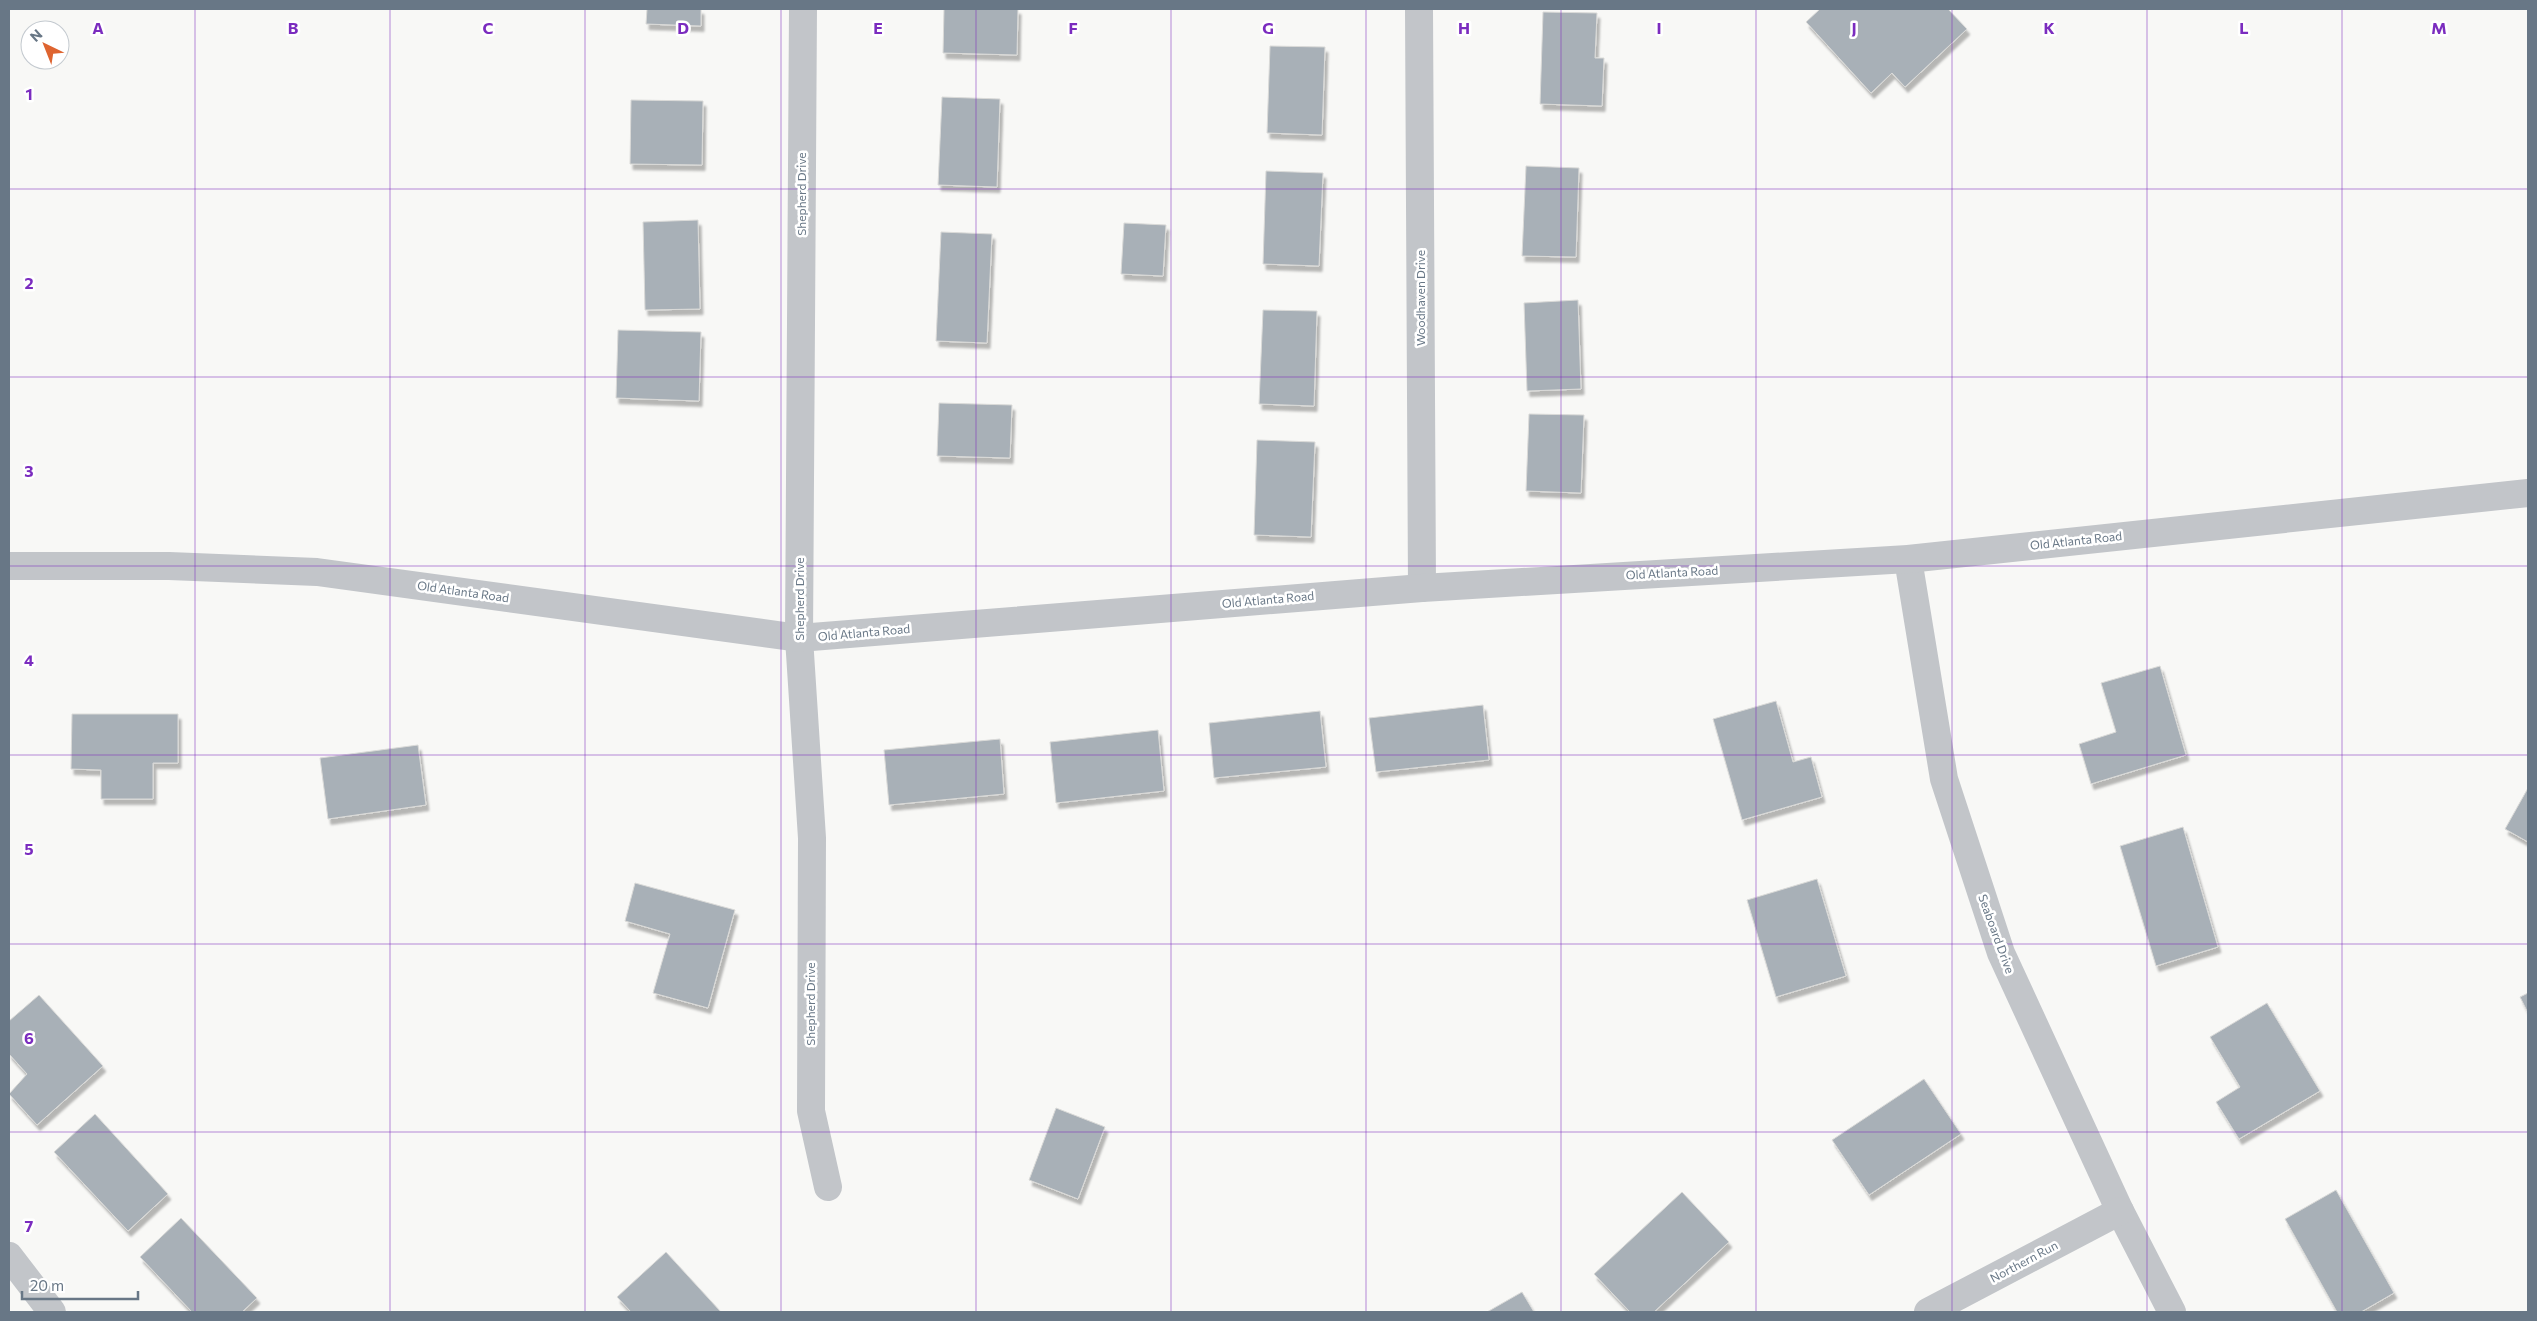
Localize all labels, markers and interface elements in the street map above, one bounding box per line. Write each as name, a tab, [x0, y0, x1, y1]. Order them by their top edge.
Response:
text: A	[92, 18, 104, 37]
text: B	[288, 18, 299, 37]
text: C	[483, 18, 494, 37]
text: D	[677, 18, 689, 37]
text: E	[873, 18, 883, 37]
text: F	[1068, 18, 1078, 37]
text: G	[1262, 18, 1274, 37]
text: H	[1458, 18, 1470, 37]
text: I	[1656, 18, 1662, 37]
text: J	[1851, 18, 1857, 37]
text: K	[2043, 18, 2055, 37]
text: L	[2239, 18, 2249, 37]
text: M	[2431, 18, 2447, 37]
north arrow	[20, 20, 70, 70]
text: N	[26, 25, 45, 45]
text: 1	[25, 84, 33, 103]
street label: Shepherd Drive	[794, 152, 808, 236]
street label: Woodhaven Drive	[1413, 250, 1427, 346]
text: 2	[24, 273, 34, 292]
text: 3	[24, 461, 34, 480]
street label: Old Atlanta Road	[2029, 528, 2123, 552]
street label: Shepherd Drive	[792, 557, 806, 641]
street label: Old Atlanta Road	[1625, 563, 1719, 581]
street label: Old Atlanta Road	[416, 578, 510, 604]
street label: Old Atlanta Road	[1221, 588, 1315, 610]
street label: Old Atlanta Road	[817, 621, 911, 643]
text: 4	[24, 650, 34, 669]
text: 5	[24, 839, 34, 858]
street label: Seaboard Drive	[1976, 892, 2018, 975]
street label: Shepherd Drive	[803, 962, 817, 1046]
text: 6	[24, 1028, 34, 1047]
text: 7	[25, 1216, 34, 1235]
street label: Northern Run	[1987, 1237, 2060, 1285]
scale bar	[22, 1268, 139, 1300]
text: 20 m	[30, 1276, 64, 1294]

